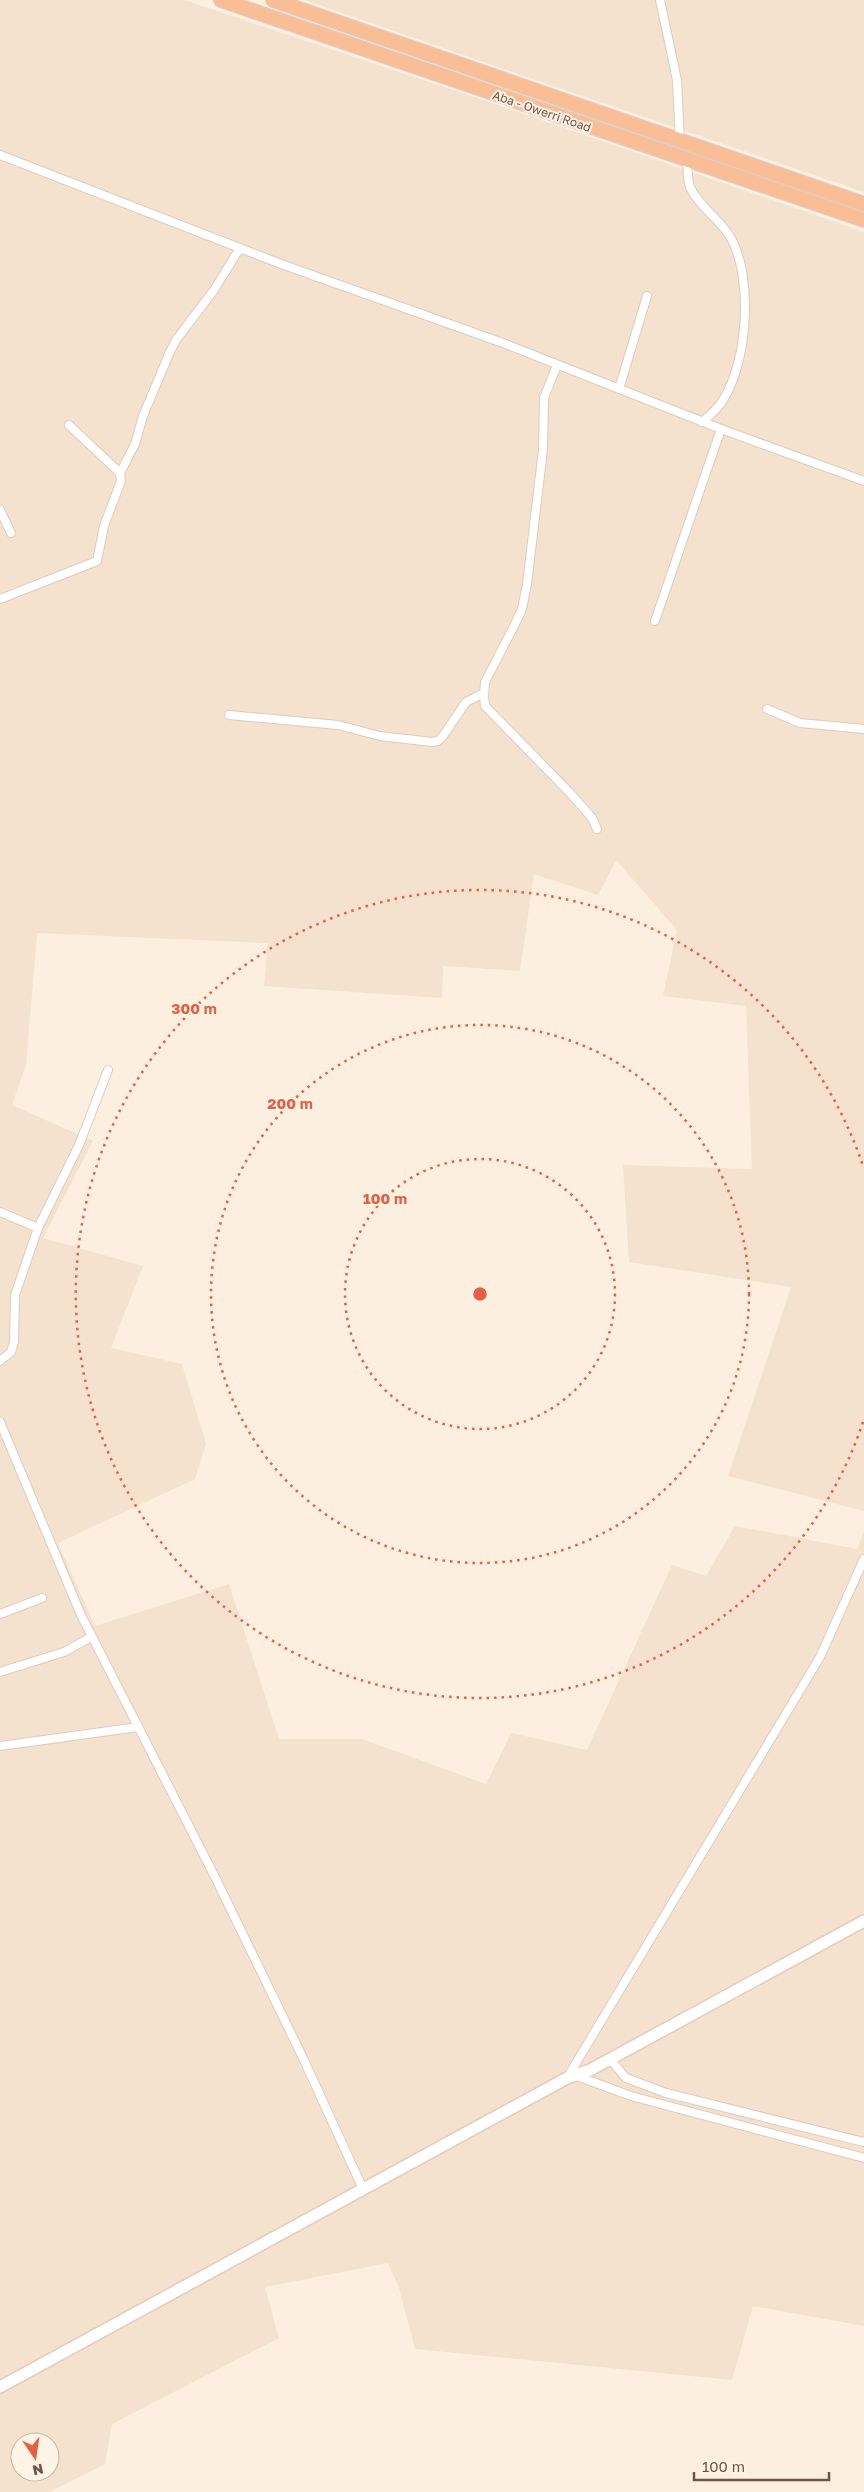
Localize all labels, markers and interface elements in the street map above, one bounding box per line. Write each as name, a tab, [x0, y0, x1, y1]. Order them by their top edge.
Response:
street label: Aba - Owerri Road	[491, 87, 593, 135]
text: 300 m	[171, 999, 217, 1017]
text: 200 m	[267, 1094, 313, 1112]
text: 100 m	[363, 1189, 407, 1207]
centre of rings	[471, 1285, 489, 1303]
north arrow	[10, 2432, 60, 2482]
scale bar	[694, 2450, 829, 2482]
text: 100 m	[702, 2457, 745, 2475]
text: N	[31, 2461, 45, 2480]

